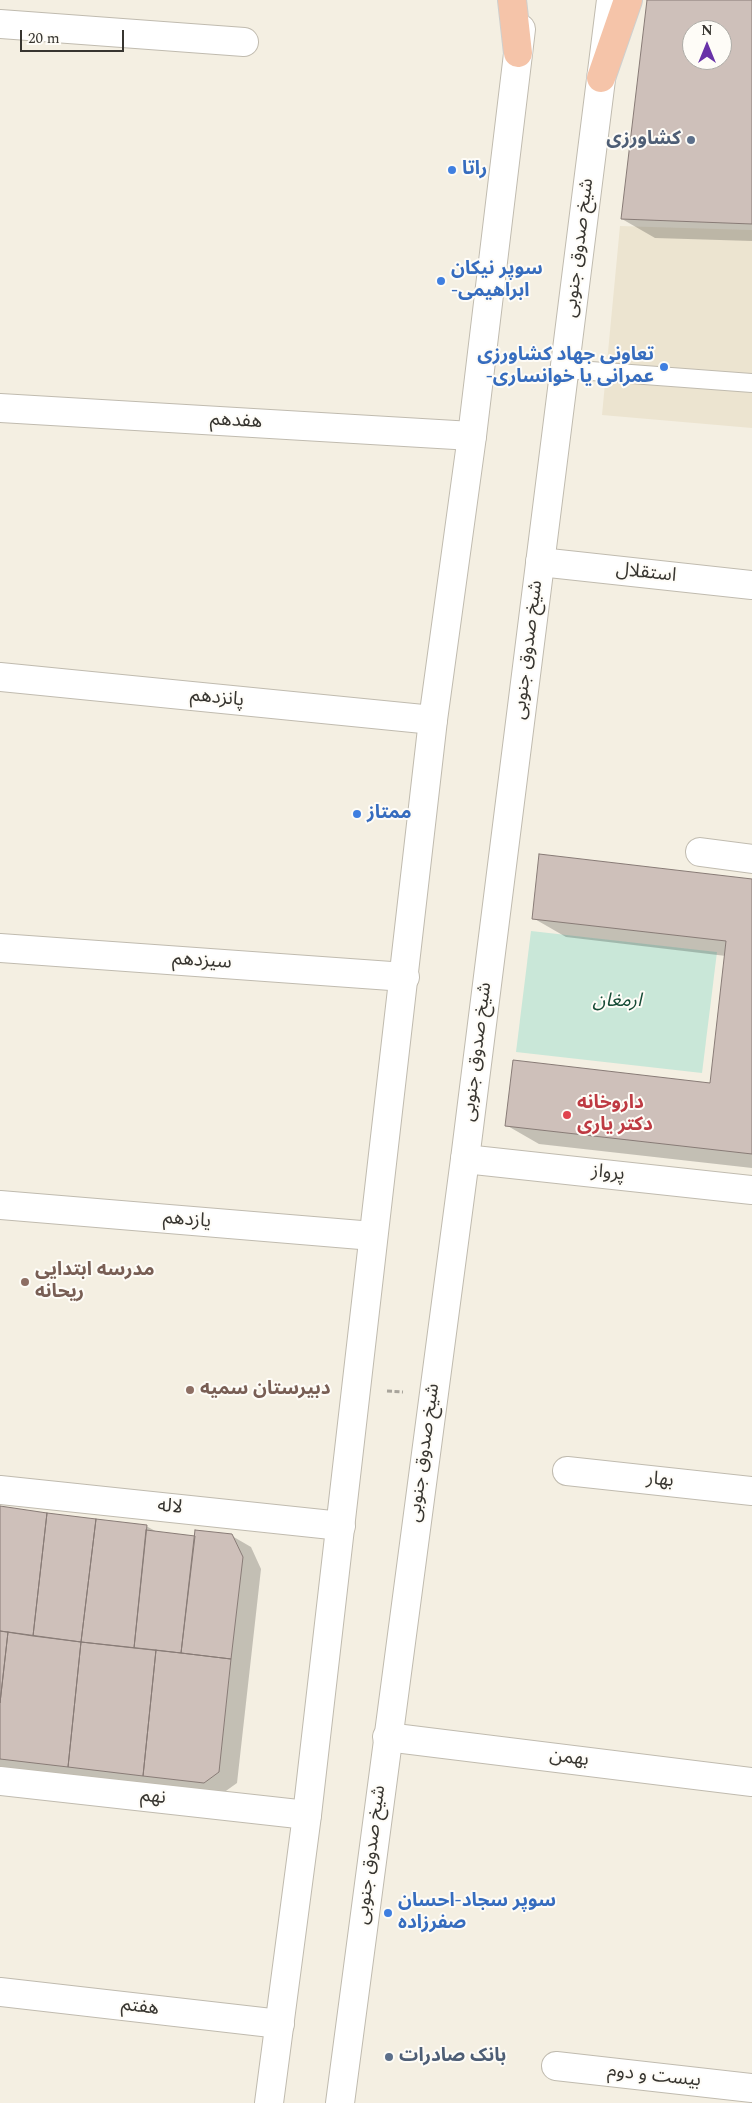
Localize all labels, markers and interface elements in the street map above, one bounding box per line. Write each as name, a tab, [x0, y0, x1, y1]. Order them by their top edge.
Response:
scale bar	[22, 20, 126, 52]
north arrow	[682, 20, 732, 70]
text: N	[701, 20, 713, 41]
text: 20 m	[28, 27, 60, 50]
place label: کشاورزی	[606, 129, 681, 151]
marker: کشاورزی	[685, 134, 697, 146]
place label: راتا	[462, 159, 487, 181]
marker: راتا	[446, 164, 458, 176]
street label: شیخ صدوق جنوبی	[560, 177, 600, 319]
place label: سوپر نیکان -ابراهیمی	[451, 259, 543, 303]
marker: سوپر نیکان -ابراهیمی	[435, 275, 447, 287]
place label: تعاونی جهاد کشاورزی -عمرانی یا خوانساری	[477, 345, 654, 389]
marker: تعاونی جهاد کشاورزی -عمرانی یا خوانساری	[658, 361, 670, 373]
street label: هفدهم	[209, 409, 263, 435]
street label: استقلال	[615, 560, 677, 588]
street label: شیخ صدوق جنوبی	[509, 579, 549, 721]
street label: پانزدهم	[189, 685, 245, 713]
place label: ممتاز	[367, 803, 411, 825]
marker: ممتاز	[351, 808, 363, 820]
street label: سیزدهم	[171, 949, 233, 975]
street label: شیخ صدوق جنوبی	[458, 981, 498, 1123]
park label: ارمغان	[592, 991, 642, 1013]
place label: داروخانه دکتر یاری	[577, 1093, 653, 1137]
marker: داروخانه دکتر یاری	[561, 1109, 573, 1121]
street label: پرواز	[590, 1161, 626, 1187]
street label: یازدهم	[162, 1208, 212, 1234]
place label: مدرسه ابتدایی ریحانه	[35, 1260, 155, 1304]
marker: مدرسه ابتدایی ریحانه	[19, 1276, 31, 1288]
place label: دبیرستان سمیه	[200, 1379, 331, 1401]
street label: شیخ صدوق جنوبی	[404, 1382, 446, 1524]
marker: دبیرستان سمیه	[184, 1384, 196, 1396]
street label: بهار	[645, 1468, 675, 1494]
street label: لاله	[156, 1495, 184, 1521]
street label: بهمن	[548, 1745, 590, 1773]
street label: شیخ صدوق جنوبی	[352, 1784, 392, 1926]
street label: نهم	[139, 1785, 167, 1811]
place label: سوپر سجاد-احسان صفرزاده	[398, 1891, 556, 1935]
marker: سوپر سجاد-احسان صفرزاده	[382, 1907, 394, 1919]
street label: هفتم	[120, 1994, 160, 2022]
place label: بانک صادرات	[399, 2046, 506, 2068]
marker: بانک صادرات	[383, 2051, 395, 2063]
street label: بیست و دوم	[606, 2061, 702, 2093]

